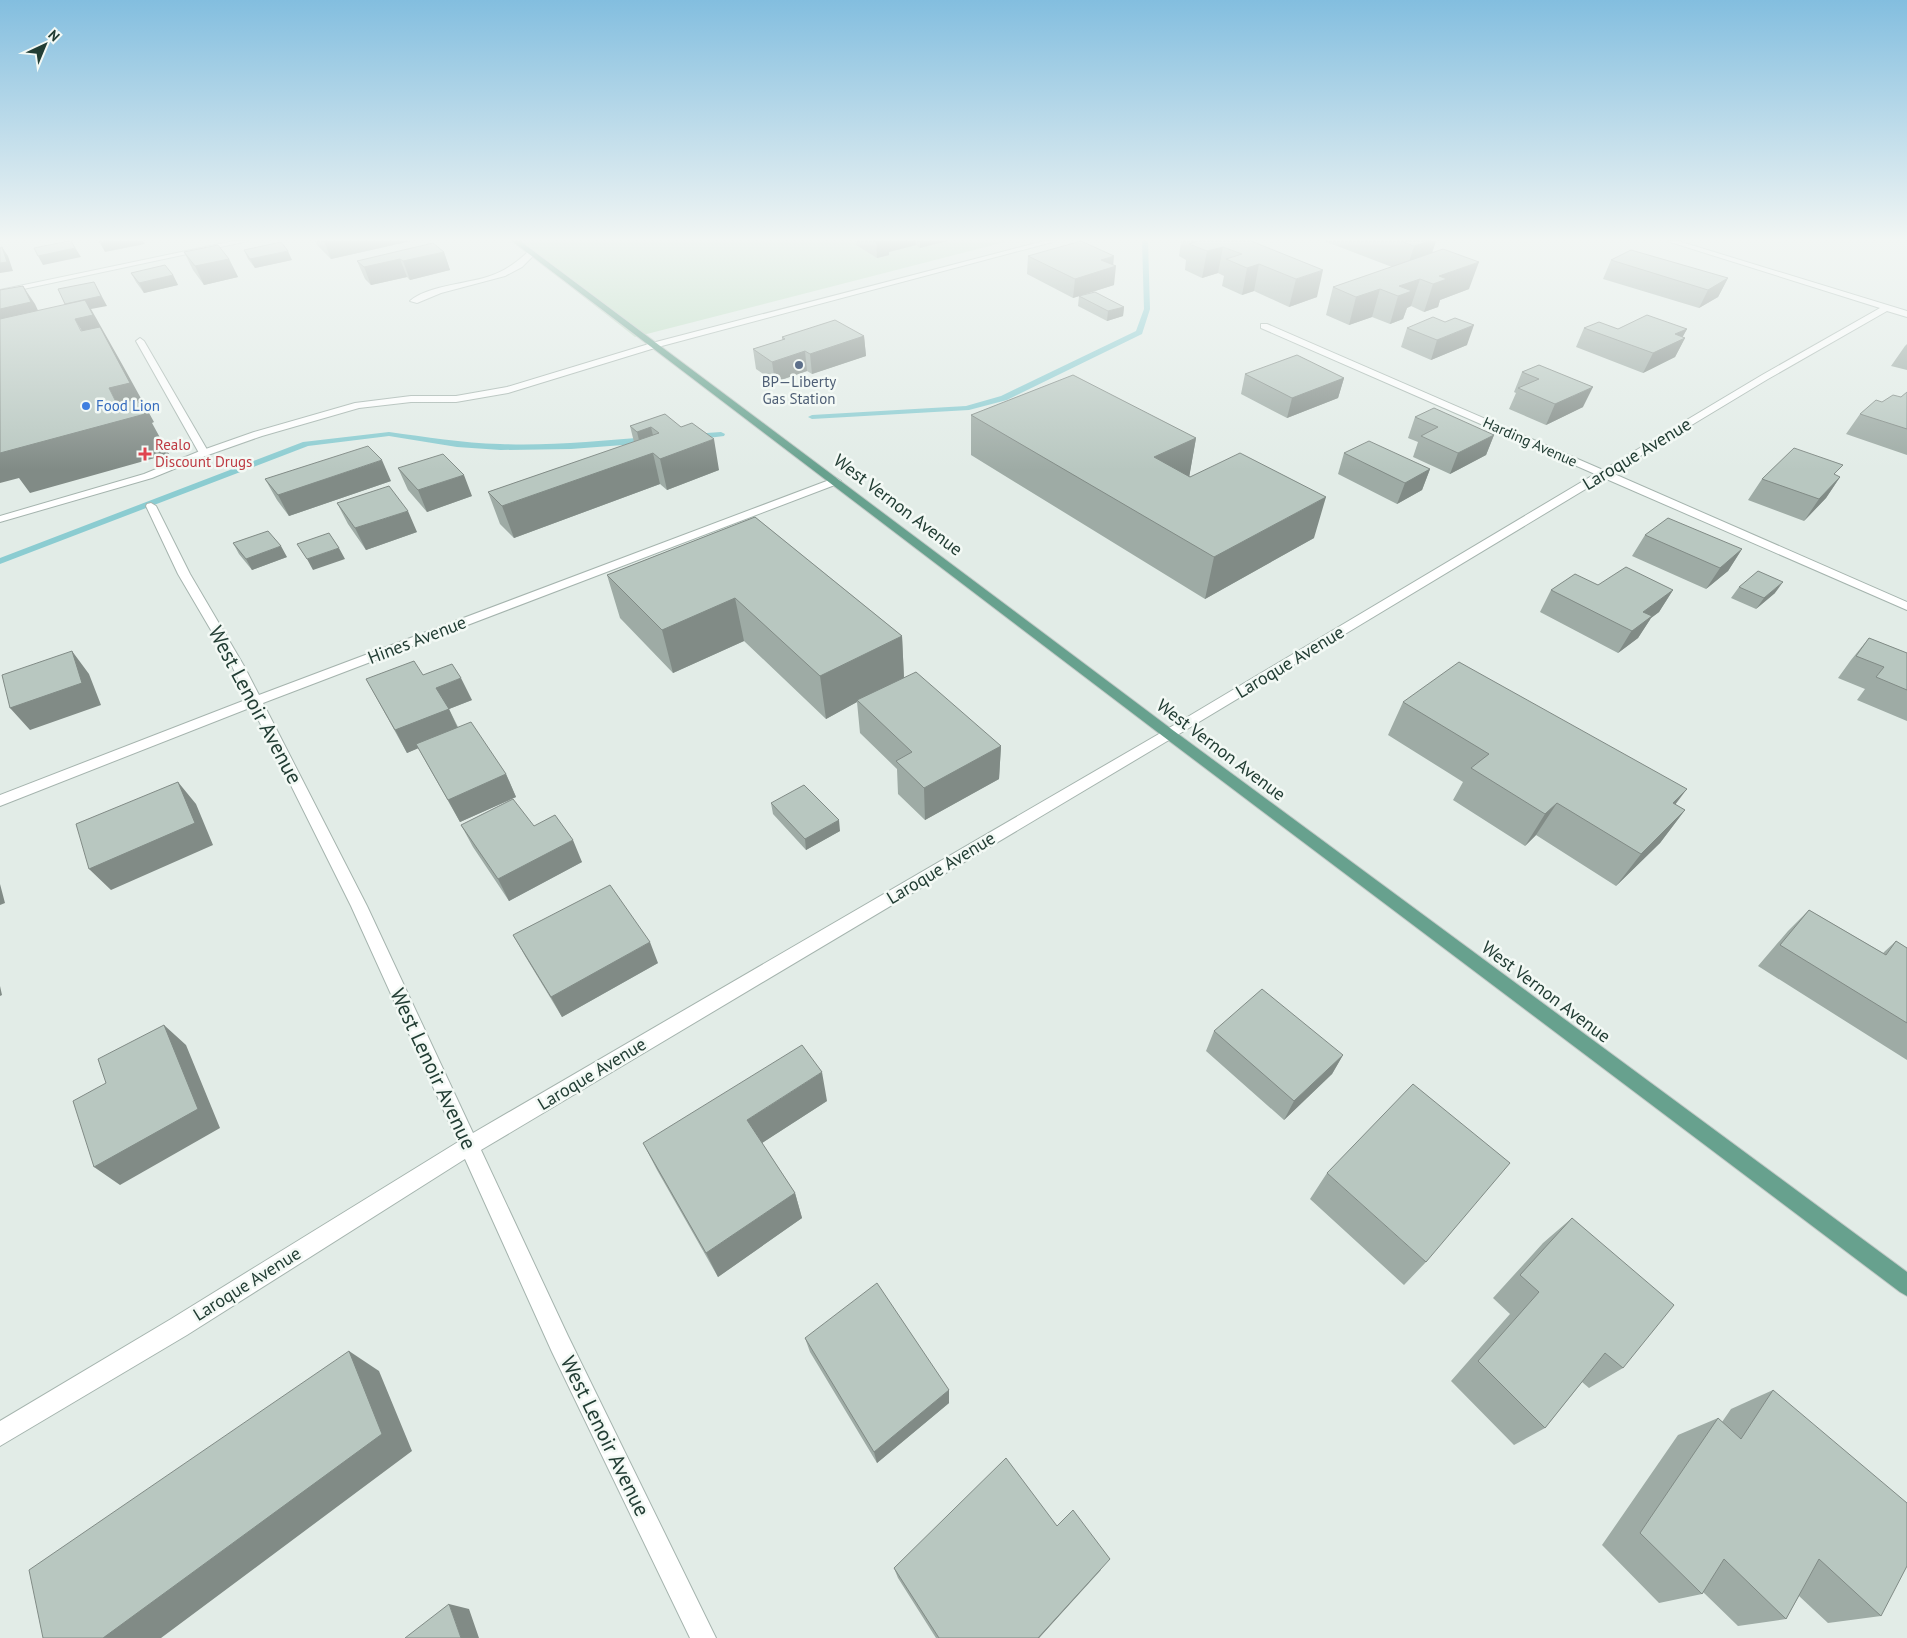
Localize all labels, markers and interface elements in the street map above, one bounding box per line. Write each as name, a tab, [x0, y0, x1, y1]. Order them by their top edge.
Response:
north arrow	[20, 20, 70, 70]
text: N	[44, 26, 64, 45]
marker: BP—Liberty Gas Station	[793, 359, 805, 371]
place label: BP—Liberty Gas Station	[762, 372, 836, 408]
place label: Food Lion	[96, 396, 160, 415]
marker: Food Lion	[80, 400, 92, 412]
street label: Harding Avenue	[1480, 412, 1580, 471]
street label: Laroque Avenue	[1578, 412, 1695, 495]
place label: Realo Discount Drugs	[155, 435, 252, 471]
marker: Realo Discount Drugs	[139, 448, 151, 460]
street label: West Vernon Avenue	[829, 449, 967, 561]
street label: Hines Avenue	[364, 610, 469, 669]
street label: Laroque Avenue	[1231, 620, 1348, 703]
street label: West Lenoir Avenue	[202, 621, 308, 788]
street label: West Vernon Avenue	[1152, 694, 1290, 806]
street label: Laroque Avenue	[882, 826, 999, 909]
street label: West Vernon Avenue	[1477, 936, 1615, 1048]
street label: West Lenoir Avenue	[384, 984, 483, 1154]
street label: Laroque Avenue	[533, 1032, 650, 1115]
street label: Laroque Avenue	[189, 1241, 305, 1326]
street label: West Lenoir Avenue	[555, 1351, 656, 1520]

